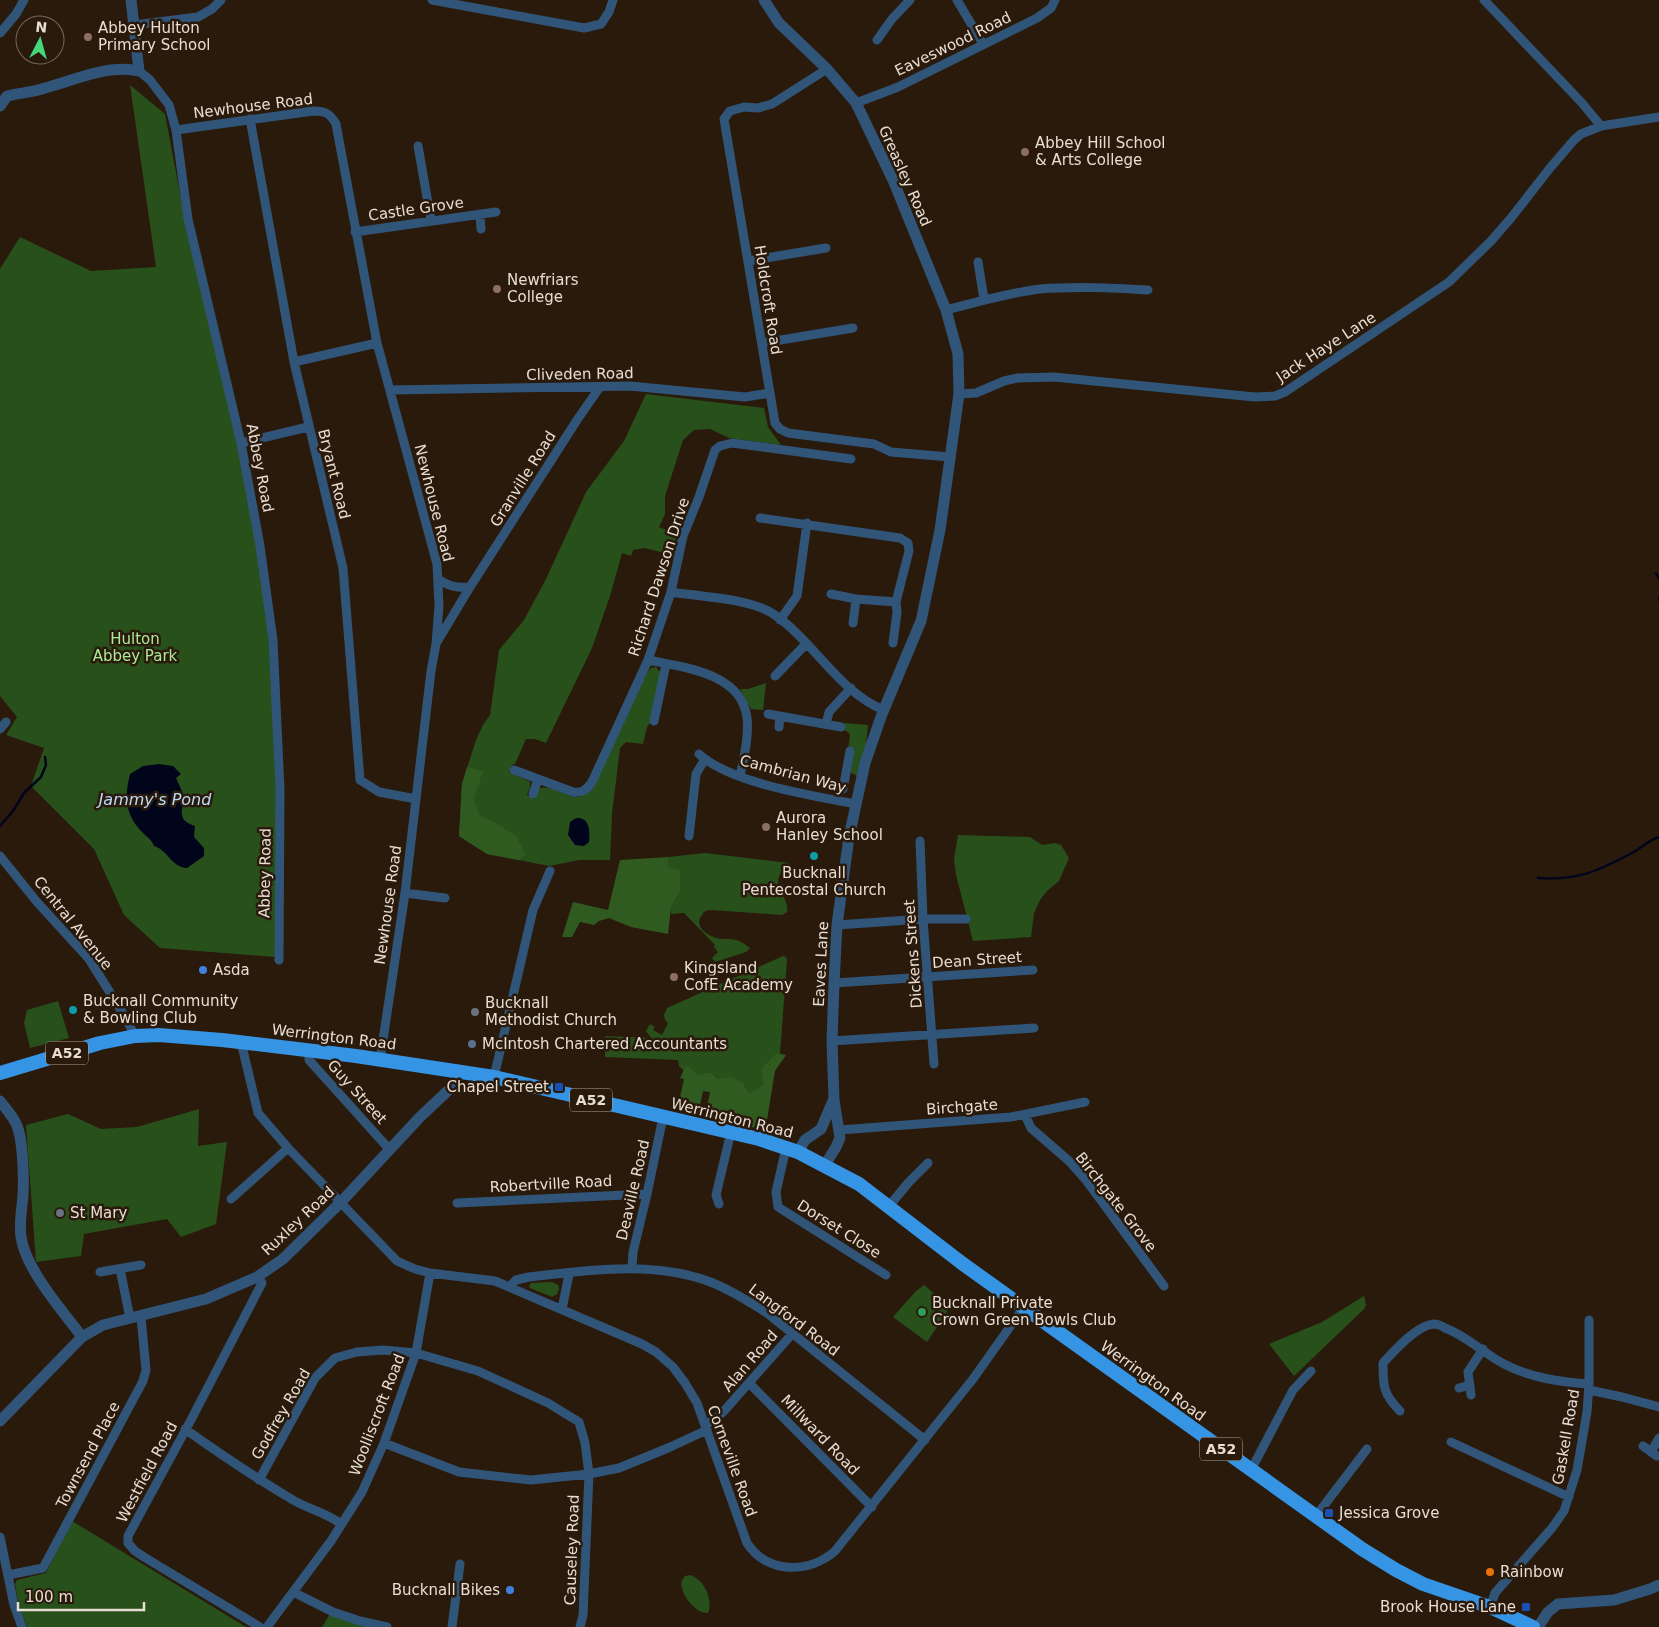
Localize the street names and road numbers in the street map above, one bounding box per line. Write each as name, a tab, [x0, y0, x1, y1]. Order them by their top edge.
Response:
street label: Eaveswood Road	[892, 8, 1014, 80]
street label: Newhouse Road	[192, 90, 314, 122]
street label: Greasley Road	[875, 123, 935, 229]
street label: Castle Grove	[367, 193, 465, 225]
street label: Holdcroft Road	[750, 244, 786, 356]
street label: Jack Haye Lane	[1272, 308, 1379, 386]
street label: Cliveden Road	[526, 364, 634, 384]
street label: Abbey Road	[243, 422, 277, 514]
street label: Bryant Road	[314, 427, 354, 521]
street label: Granville Road	[486, 428, 560, 530]
street label: Newhouse Road	[411, 442, 457, 564]
street label: Richard Dawson Drive	[625, 495, 693, 659]
street label: Cambrian Way	[738, 751, 848, 797]
street label: Abbey Road	[255, 828, 275, 918]
street label: Newhouse Road	[371, 844, 405, 966]
street label: Central Avenue	[30, 873, 116, 973]
street label: Dickens Street	[900, 899, 926, 1009]
street label: Eaves Lane	[810, 921, 832, 1007]
street label: Dean Street	[932, 948, 1023, 972]
street label: Werrington Road	[271, 1020, 397, 1054]
road number: A52	[46, 1042, 88, 1064]
street label: Guy Street	[323, 1056, 391, 1128]
road number: A52	[570, 1088, 612, 1112]
street label: Werrington Road	[669, 1094, 795, 1142]
street label: Birchgate	[926, 1096, 998, 1118]
street label: Deaville Road	[613, 1138, 653, 1242]
street label: Birchgate Grove	[1072, 1149, 1160, 1255]
street label: Robertville Road	[489, 1172, 613, 1196]
street label: Ruxley Road	[258, 1183, 338, 1259]
street label: Dorset Close	[794, 1196, 884, 1262]
street label: Langford Road	[745, 1280, 843, 1360]
street label: Alan Road	[718, 1327, 782, 1395]
street label: Werrington Road	[1097, 1337, 1209, 1425]
street label: Woolliscroft Road	[345, 1351, 409, 1479]
street label: Godfrey Road	[248, 1365, 314, 1463]
street label: Gaskell Road	[1549, 1388, 1583, 1486]
street label: Millward Road	[777, 1391, 863, 1479]
street label: Townsend Place	[52, 1399, 124, 1512]
street label: Corneville Road	[703, 1403, 761, 1519]
street label: Westfield Road	[113, 1418, 181, 1526]
road number: A52	[1200, 1438, 1242, 1460]
street label: Causeley Road	[561, 1494, 583, 1606]

